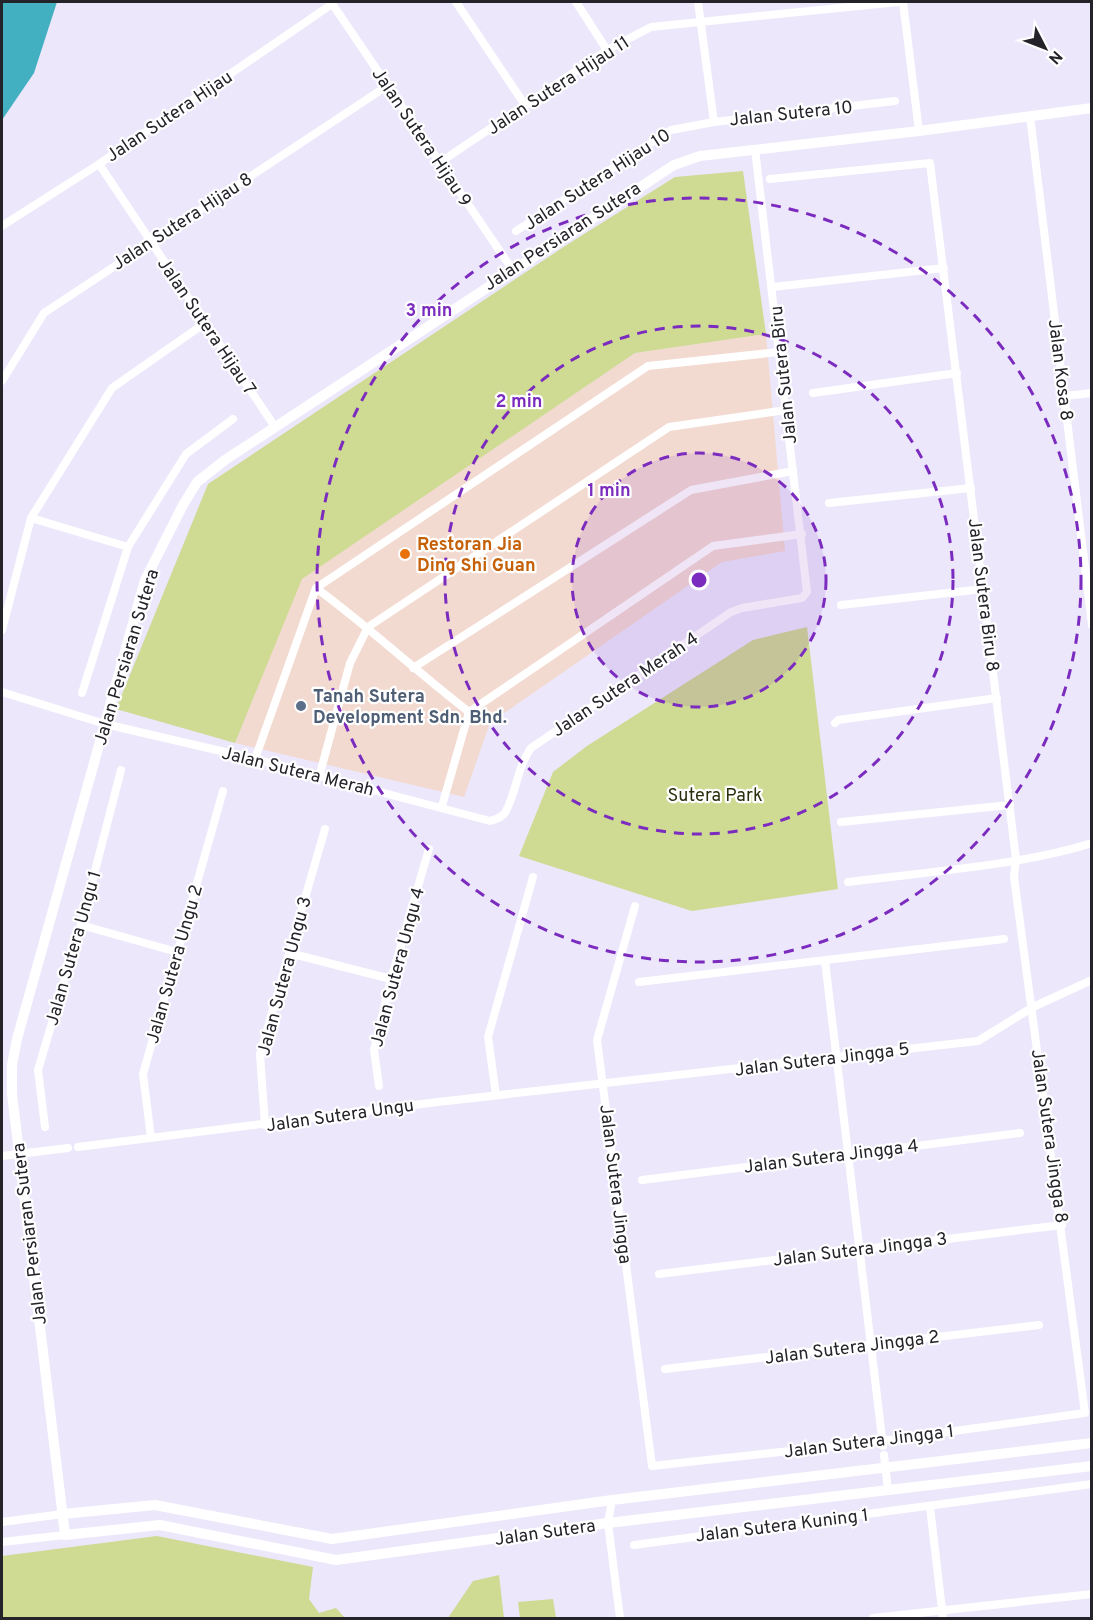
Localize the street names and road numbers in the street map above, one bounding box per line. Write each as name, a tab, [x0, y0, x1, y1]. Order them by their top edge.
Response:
street label: Jalan Sutera Hijau 11	[483, 32, 634, 141]
street label: Jalan Sutera Hijau 9	[366, 64, 476, 212]
street label: Jalan Sutera Hijau	[102, 66, 238, 168]
street label: Jalan Sutera 10	[728, 97, 854, 132]
street label: Jalan Sutera Hijau 10	[520, 124, 675, 236]
street label: Jalan Sutera Hijau 8	[108, 168, 257, 276]
street label: Jalan Persiaran Sutera	[480, 178, 646, 297]
street label: Jalan Sutera Hijau 7	[151, 254, 260, 400]
street label: Jalan Sutera Biru	[766, 304, 803, 445]
street label: Jalan Kosa 8	[1042, 318, 1077, 422]
street label: Jalan Sutera Biru 8	[962, 517, 1003, 673]
street label: Jalan Persiaran Sutera	[90, 567, 165, 748]
street label: Jalan Sutera Merah 4	[548, 628, 704, 743]
street label: Jalan Sutera Merah	[219, 742, 376, 803]
street label: Jalan Sutera Ungu 1	[41, 868, 108, 1028]
street label: Jalan Sutera Ungu 2	[142, 882, 209, 1046]
street label: Jalan Sutera Ungu 4	[366, 885, 431, 1050]
street label: Jalan Sutera Ungu 3	[253, 894, 318, 1059]
street label: Jalan Sutera Jingga 5	[734, 1038, 911, 1083]
street label: Jalan Sutera Jingga 8	[1025, 1048, 1072, 1225]
street label: Jalan Sutera Ungu	[265, 1095, 416, 1138]
street label: Jalan Sutera Jingga	[593, 1103, 636, 1265]
street label: Jalan Sutera Jingga 4	[743, 1135, 920, 1180]
street label: Jalan Persiaran Sutera	[8, 1142, 53, 1326]
street label: Jalan Sutera Jingga 3	[772, 1228, 949, 1273]
street label: Jalan Sutera Jingga 2	[764, 1326, 941, 1371]
street label: Jalan Sutera Jingga 1	[783, 1421, 956, 1464]
street label: Jalan Sutera Kuning 1	[694, 1504, 870, 1549]
street label: Jalan Sutera	[493, 1515, 597, 1552]

